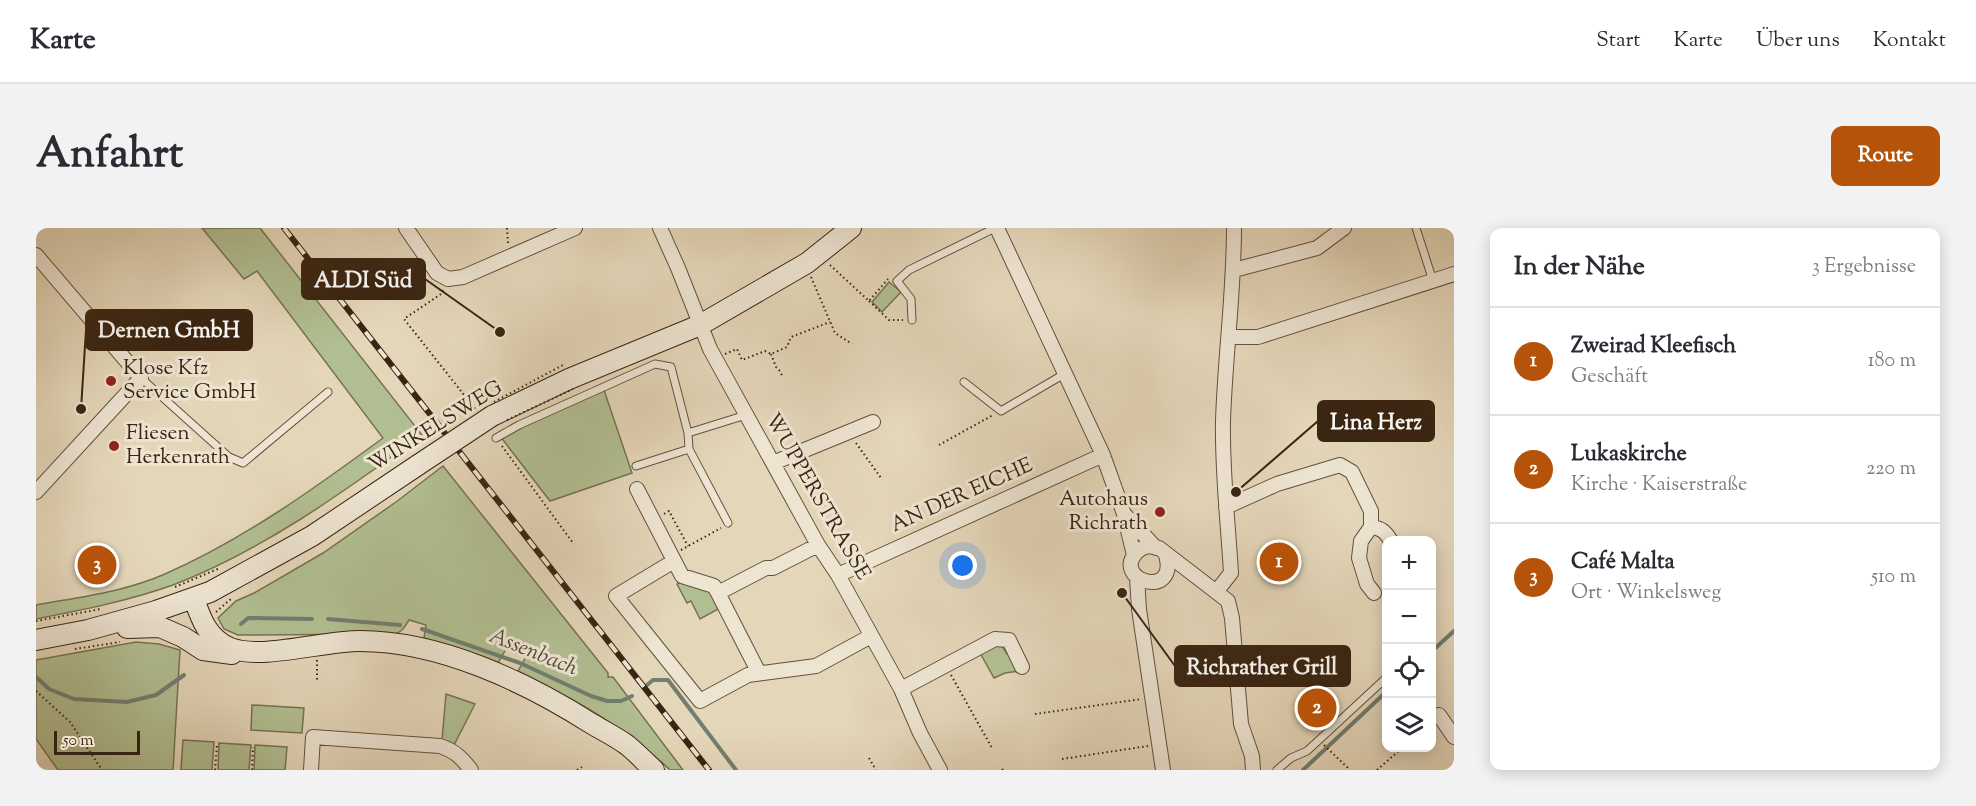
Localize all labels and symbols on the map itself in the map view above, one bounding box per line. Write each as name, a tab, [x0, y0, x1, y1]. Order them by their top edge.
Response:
callout: ALDI Süd	[302, 259, 425, 299]
text: ALDI Süd	[314, 266, 413, 298]
callout: Dernen GmbH	[86, 310, 252, 350]
text: Dernen GmbH	[98, 316, 241, 348]
place label: Klose Kfz Service GmbH	[123, 354, 257, 408]
marker: Klose Kfz Service GmbH	[104, 374, 118, 388]
street label: WINKELSWEG	[363, 374, 509, 480]
callout: Lina Herz	[1318, 401, 1434, 441]
street label: WUPPERSTRASSE	[757, 408, 877, 586]
text: Lina Herz	[1330, 408, 1422, 440]
place label: Fliesen Herkenrath	[126, 419, 230, 473]
marker: Fliesen Herkenrath	[107, 439, 121, 453]
street label: AN DER EICHE	[886, 451, 1038, 541]
place label: Autohaus Richrath	[1059, 485, 1148, 539]
marker: Autohaus Richrath	[1153, 505, 1167, 519]
pin: 1	[1260, 540, 1298, 584]
pin: 3	[78, 542, 116, 588]
your location	[948, 551, 977, 580]
water label: Assenbach	[484, 621, 582, 685]
callout: Richrather Grill	[1175, 646, 1350, 686]
text: Richrather Grill	[1187, 653, 1338, 685]
pin: 2	[1298, 686, 1336, 730]
scale bar	[54, 728, 140, 756]

